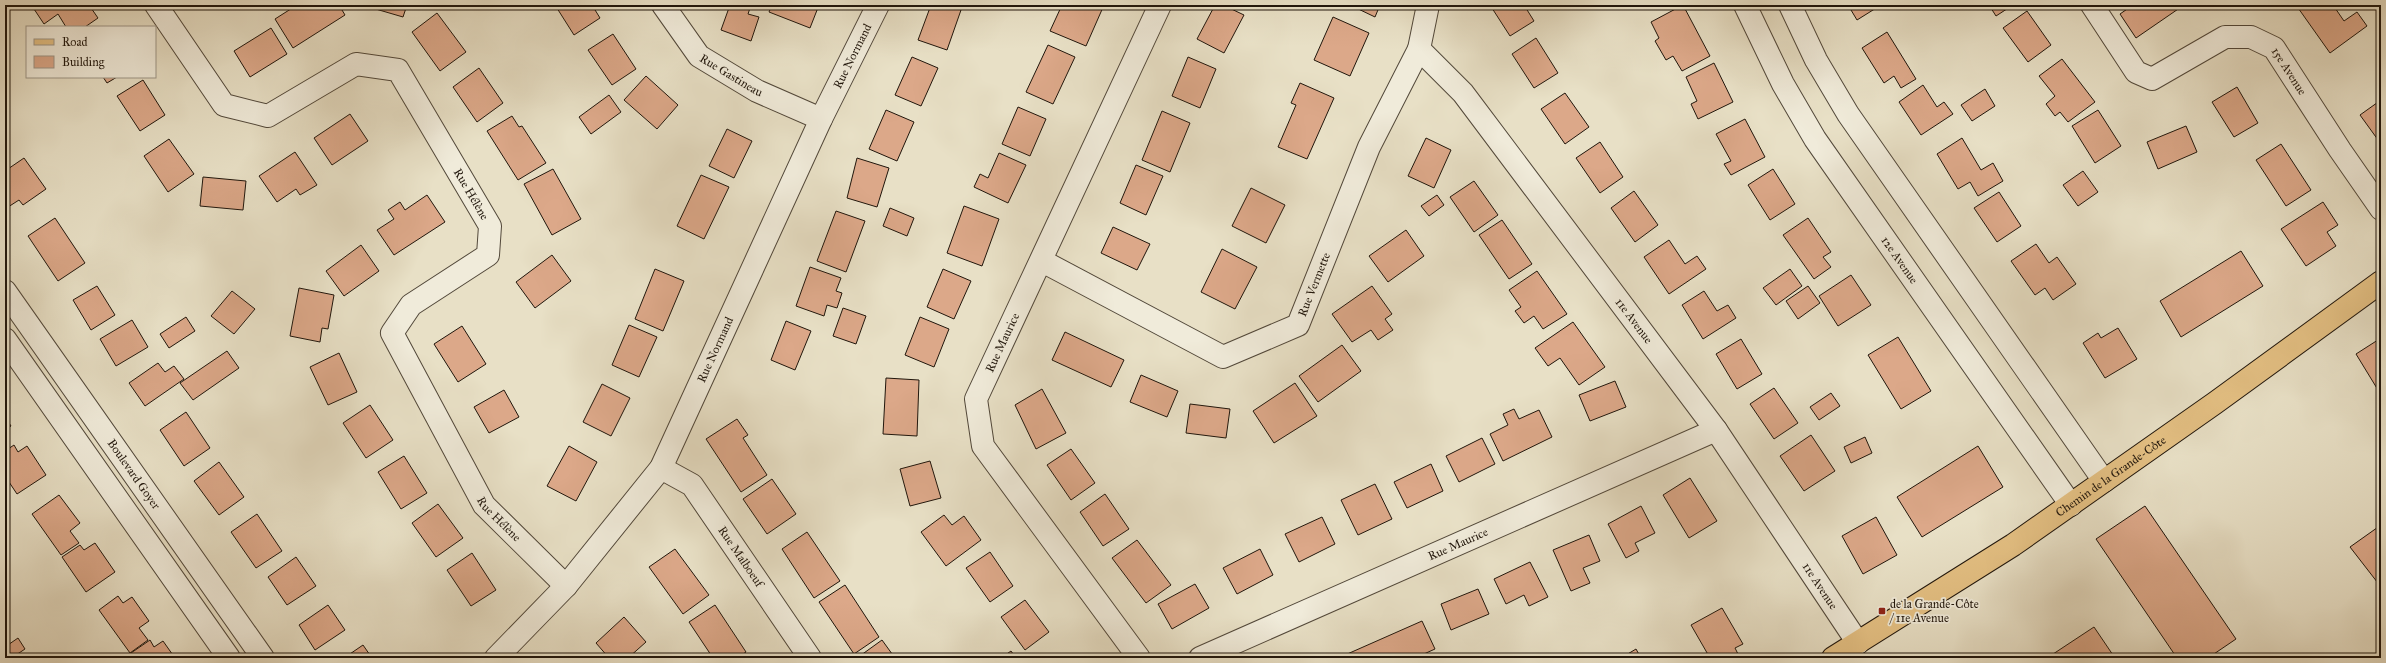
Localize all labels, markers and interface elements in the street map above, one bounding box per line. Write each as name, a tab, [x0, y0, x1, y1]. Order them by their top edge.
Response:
street label: Rue Normand	[830, 22, 874, 91]
legend	[26, 26, 156, 78]
text: Road	[62, 35, 88, 49]
street label: 15e Avenue	[2269, 45, 2310, 98]
street label: Rue Gastineau	[697, 51, 765, 100]
text: Building	[62, 55, 105, 70]
street label: Rue Hélène	[451, 166, 492, 222]
street label: 12e Avenue	[1878, 234, 1921, 286]
street label: Rue Vermette	[1295, 250, 1333, 319]
street label: 11e Avenue	[1612, 295, 1656, 346]
street label: Rue Maurice	[982, 311, 1022, 375]
street label: Rue Normand	[694, 315, 736, 385]
street label: Chemin de la Grande-Côte	[2053, 433, 2168, 520]
street label: Boulevard Goyer	[104, 437, 164, 512]
street label: Rue Hélène	[474, 494, 524, 544]
street label: Rue Malboeuf	[715, 524, 768, 591]
street label: Rue Maurice	[1426, 525, 1490, 563]
street label: 11e Avenue	[1799, 560, 1841, 612]
place label: de la Grande-Côte / 11e Avenue	[1889, 597, 1979, 625]
marker: de la Grande-Côte / 11e Avenue	[1877, 606, 1887, 616]

